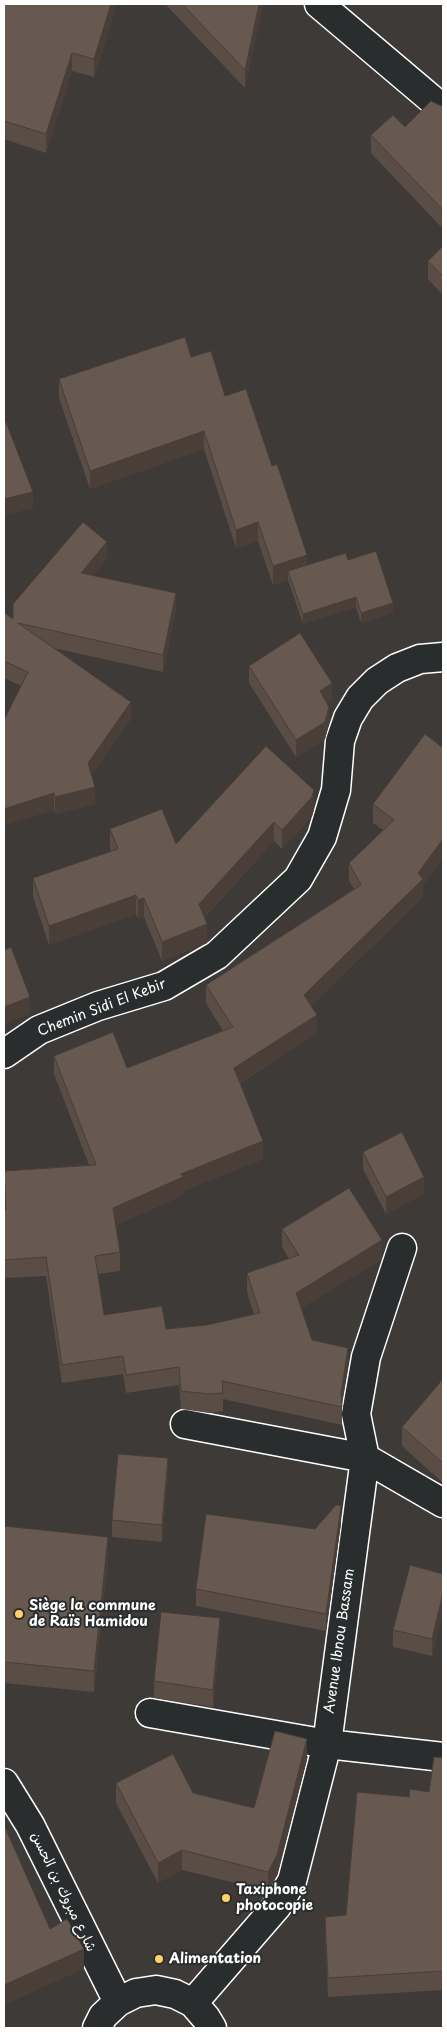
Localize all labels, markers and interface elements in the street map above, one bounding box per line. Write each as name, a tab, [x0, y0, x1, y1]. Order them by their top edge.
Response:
street label: Chemin Sidi El Kebir	[35, 976, 169, 1040]
street label: Avenue Ibnou Bassam	[321, 1567, 359, 1715]
place label: Siège la commune de Raïs Hamidou	[29, 1598, 156, 1630]
marker: Siège la commune de Raïs Hamidou	[13, 1608, 25, 1620]
street label: شارع مبروك بن الحسن	[27, 1829, 99, 1955]
place label: Taxiphone photocopie	[236, 1882, 313, 1914]
marker: Taxiphone photocopie	[220, 1892, 232, 1904]
place label: Alimentation	[169, 1951, 261, 1967]
marker: Alimentation	[153, 1953, 165, 1965]

